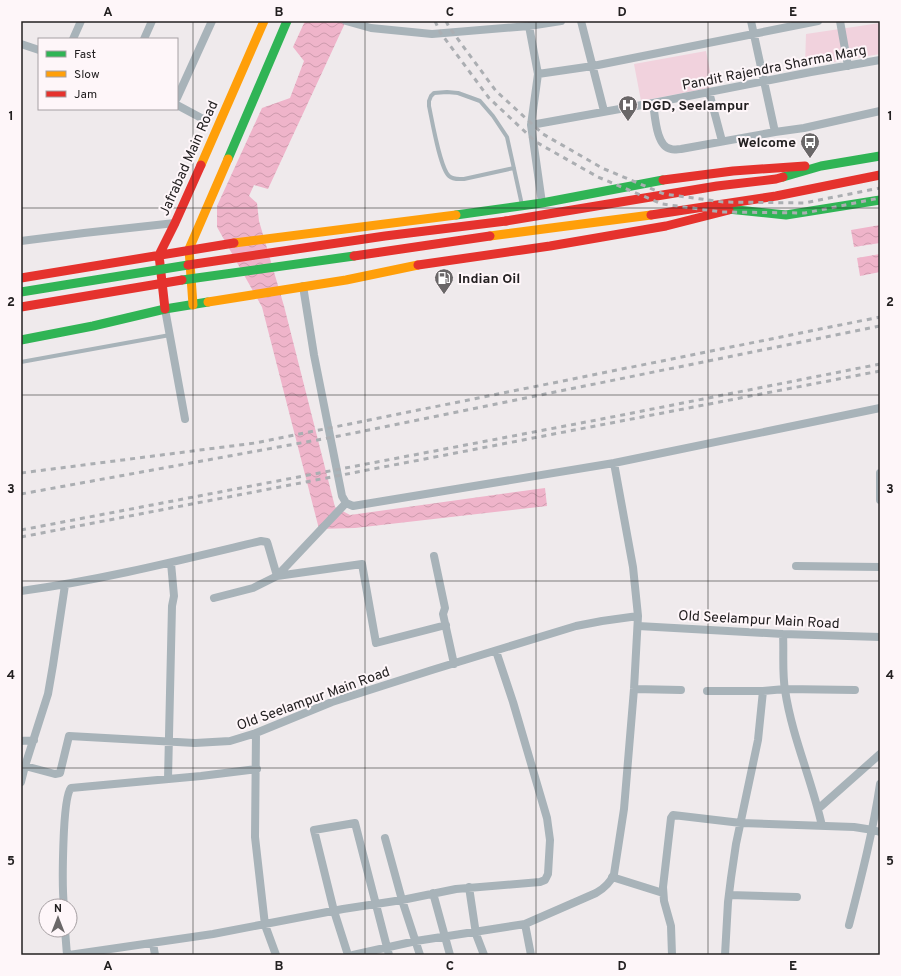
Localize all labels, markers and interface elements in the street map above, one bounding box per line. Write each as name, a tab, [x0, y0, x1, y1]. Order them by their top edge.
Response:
text: A	[103, 5, 113, 21]
text: B	[275, 5, 284, 21]
text: C	[446, 5, 454, 21]
text: D	[617, 5, 627, 21]
text: E	[789, 5, 797, 21]
legend	[38, 38, 178, 110]
street label: Pandit Rajendra Sharma Marg	[681, 42, 868, 95]
text: Fast	[74, 47, 96, 63]
text: Slow	[74, 67, 100, 83]
text: Jam	[74, 87, 97, 103]
hospital icon: DGD, Seelampur	[617, 94, 639, 122]
street label: Jafrabad Main Road	[156, 98, 222, 219]
place label: DGD, Seelampur	[642, 98, 749, 115]
text: 1	[8, 109, 14, 125]
text: 1	[887, 109, 893, 125]
bus stop icon: Welcome	[799, 131, 821, 159]
place label: Welcome	[737, 135, 796, 152]
fuel station icon: Indian Oil	[433, 267, 455, 295]
place label: Indian Oil	[458, 271, 520, 288]
text: 2	[7, 295, 15, 311]
text: 2	[886, 295, 894, 311]
text: 3	[7, 482, 15, 498]
text: 3	[886, 482, 894, 498]
street label: Old Seelampur Main Road	[678, 608, 840, 633]
street label: Old Seelampur Main Road	[235, 664, 392, 735]
text: 4	[7, 668, 15, 684]
text: 4	[886, 668, 894, 684]
text: 5	[7, 854, 15, 870]
text: 5	[886, 854, 894, 870]
north arrow	[38, 898, 78, 938]
text: N	[54, 902, 62, 916]
text: A	[103, 959, 113, 975]
text: B	[275, 959, 284, 975]
text: C	[446, 959, 454, 975]
text: D	[617, 959, 627, 975]
text: E	[789, 959, 797, 975]

